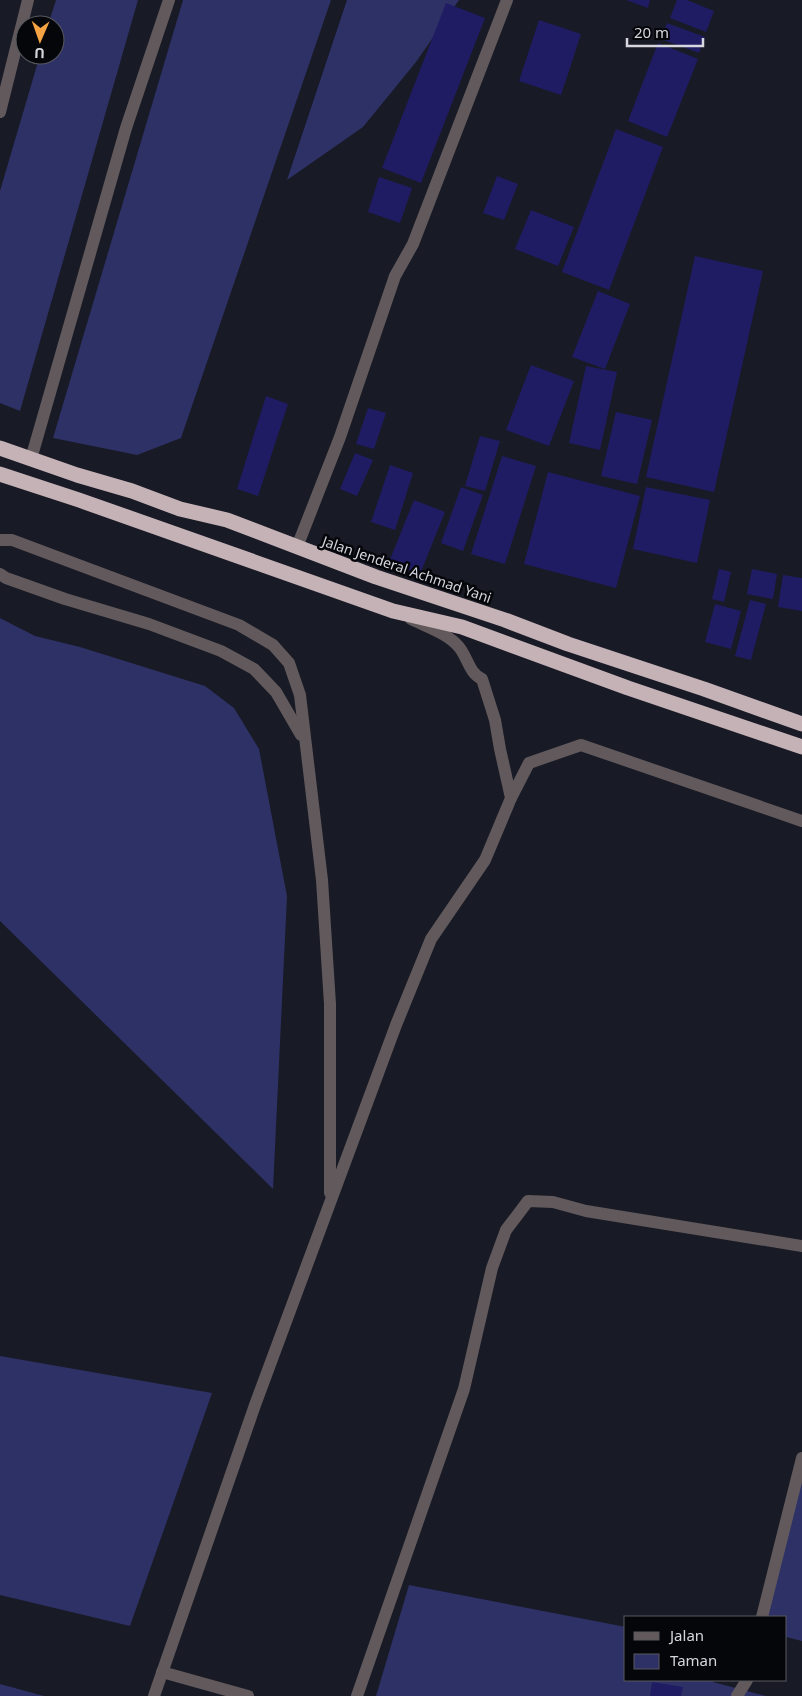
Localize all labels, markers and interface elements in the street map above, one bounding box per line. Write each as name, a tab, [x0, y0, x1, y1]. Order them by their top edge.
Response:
north arrow	[15, 15, 65, 65]
scale bar	[627, 15, 703, 47]
text: 20 m	[634, 22, 669, 42]
text: U	[34, 44, 45, 63]
street label: Jalan Jenderal Achmad Yani	[318, 530, 494, 607]
legend	[624, 1616, 787, 1681]
text: Jalan	[668, 1625, 704, 1645]
text: Taman	[670, 1650, 717, 1670]

